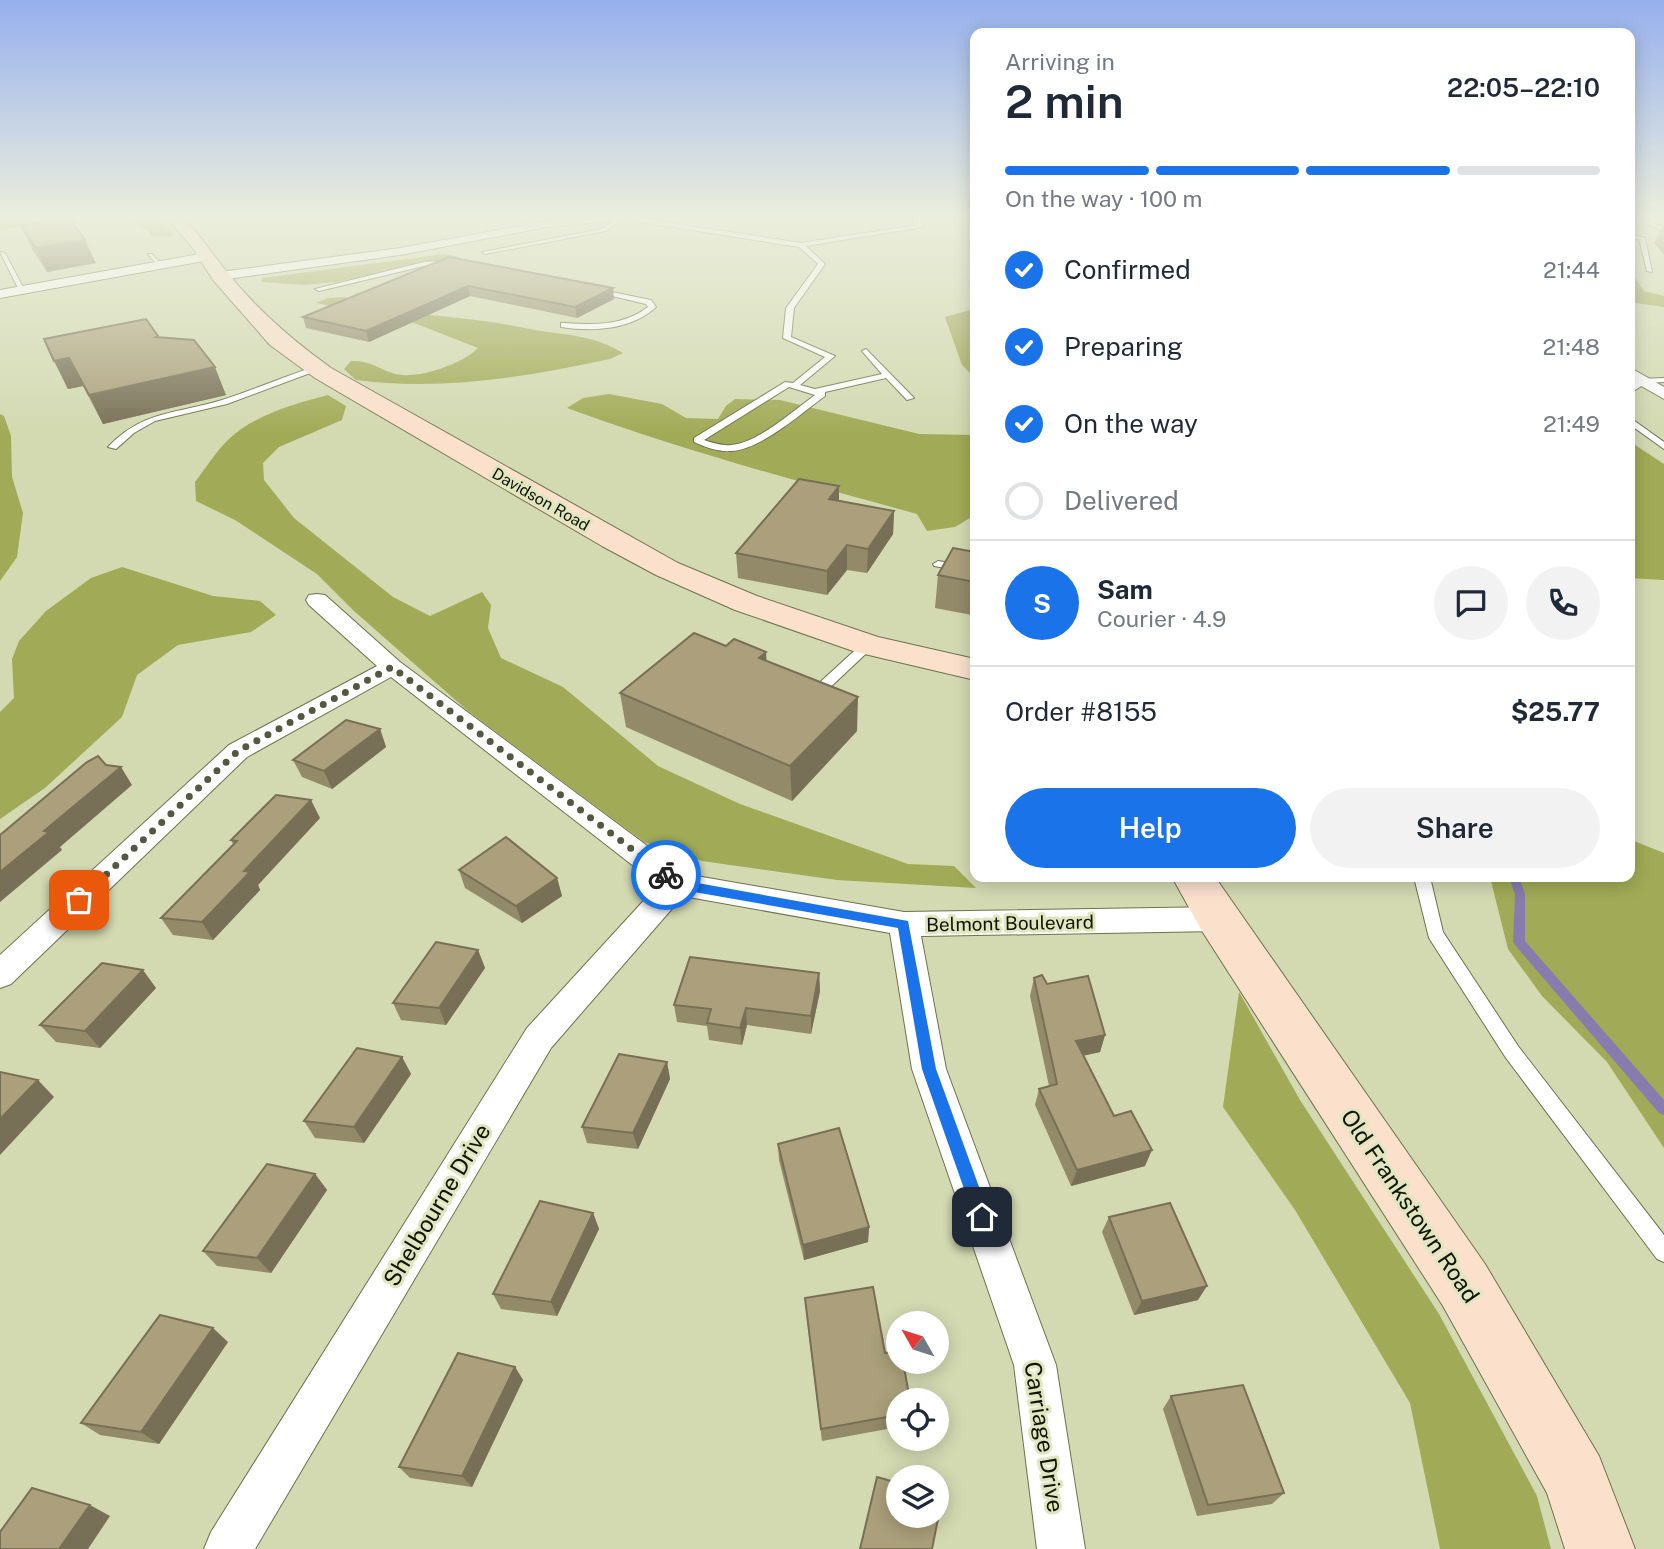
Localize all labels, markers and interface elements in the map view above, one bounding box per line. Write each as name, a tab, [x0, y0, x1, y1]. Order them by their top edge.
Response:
text: Arriving in	[1005, 48, 1115, 75]
text: 22:05–22:10	[1447, 72, 1600, 103]
text: 2 min	[1005, 74, 1124, 128]
text: On the way · 100 m	[1005, 185, 1202, 212]
icon: check	[1005, 251, 1043, 289]
text: Confirmed	[1064, 254, 1191, 285]
text: 21:44	[1543, 256, 1600, 283]
icon: check	[1005, 328, 1043, 366]
text: Preparing	[1064, 331, 1183, 362]
text: 21:48	[1543, 333, 1600, 360]
icon: check	[1005, 405, 1043, 443]
text: On the way	[1064, 408, 1198, 439]
text: 21:49	[1543, 410, 1600, 437]
street label: Davidson Road	[489, 464, 593, 535]
text: Delivered	[1064, 485, 1179, 516]
button: chat	[1434, 566, 1508, 640]
button: phone	[1526, 566, 1600, 640]
text: Sam	[1097, 574, 1153, 605]
text: S	[1033, 588, 1051, 619]
text: Courier · 4.9	[1097, 605, 1226, 632]
text: Order #8155	[1005, 696, 1157, 727]
text: $25.77	[1511, 696, 1600, 727]
button: Help	[1005, 788, 1296, 868]
button: Share	[1310, 788, 1600, 868]
courier	[631, 840, 701, 910]
icon: bike	[647, 856, 685, 894]
pin	[49, 870, 109, 930]
icon: bag	[60, 881, 98, 919]
street label: Belmont Boulevard	[926, 911, 1094, 935]
street label: Old Frankstown Road	[1336, 1104, 1485, 1308]
street label: Shelbourne Drive	[377, 1119, 496, 1291]
pin	[952, 1187, 1012, 1247]
icon: home	[963, 1198, 1001, 1236]
north arrow	[886, 1311, 948, 1374]
map controls	[886, 1311, 949, 1528]
street label: Carriage Drive	[1019, 1360, 1070, 1514]
button: locate	[886, 1388, 949, 1451]
button: layers	[886, 1465, 949, 1528]

